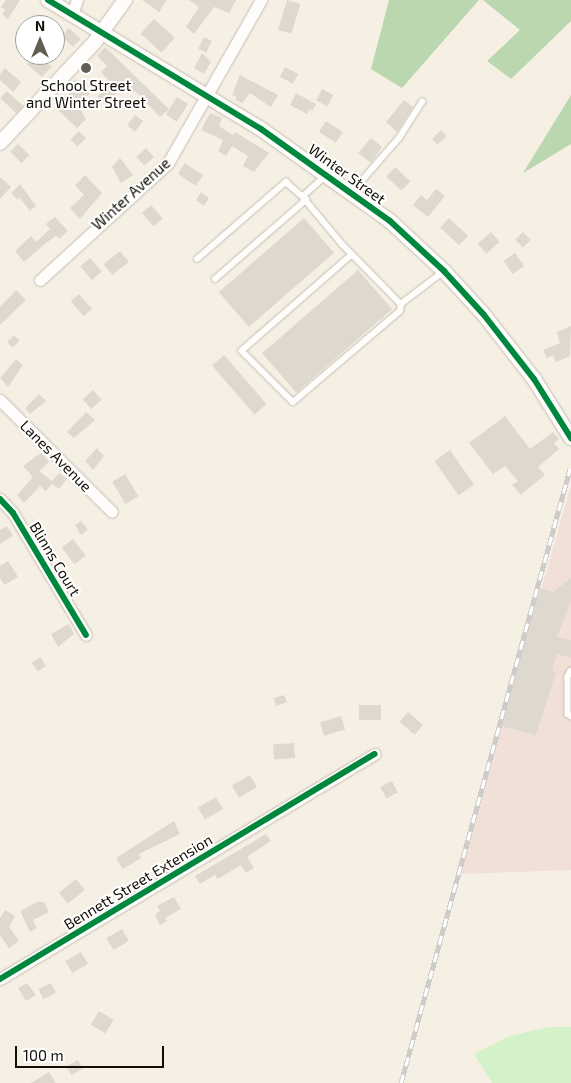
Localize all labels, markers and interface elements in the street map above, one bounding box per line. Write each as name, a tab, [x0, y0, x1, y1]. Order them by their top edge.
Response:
north arrow	[15, 15, 65, 65]
text: N	[35, 17, 45, 34]
marker: School Street and Winter Street	[80, 62, 92, 74]
place label: School Street and Winter Street	[26, 76, 146, 111]
street label: Winter Street	[305, 140, 389, 208]
street label: Winter Avenue	[88, 154, 174, 234]
street label: Lanes Avenue	[16, 416, 96, 496]
street label: Blinns Court	[26, 519, 84, 599]
street label: Bennett Street Extension	[60, 831, 216, 933]
scale bar	[18, 1036, 166, 1068]
text: 100 m	[23, 1046, 64, 1064]

